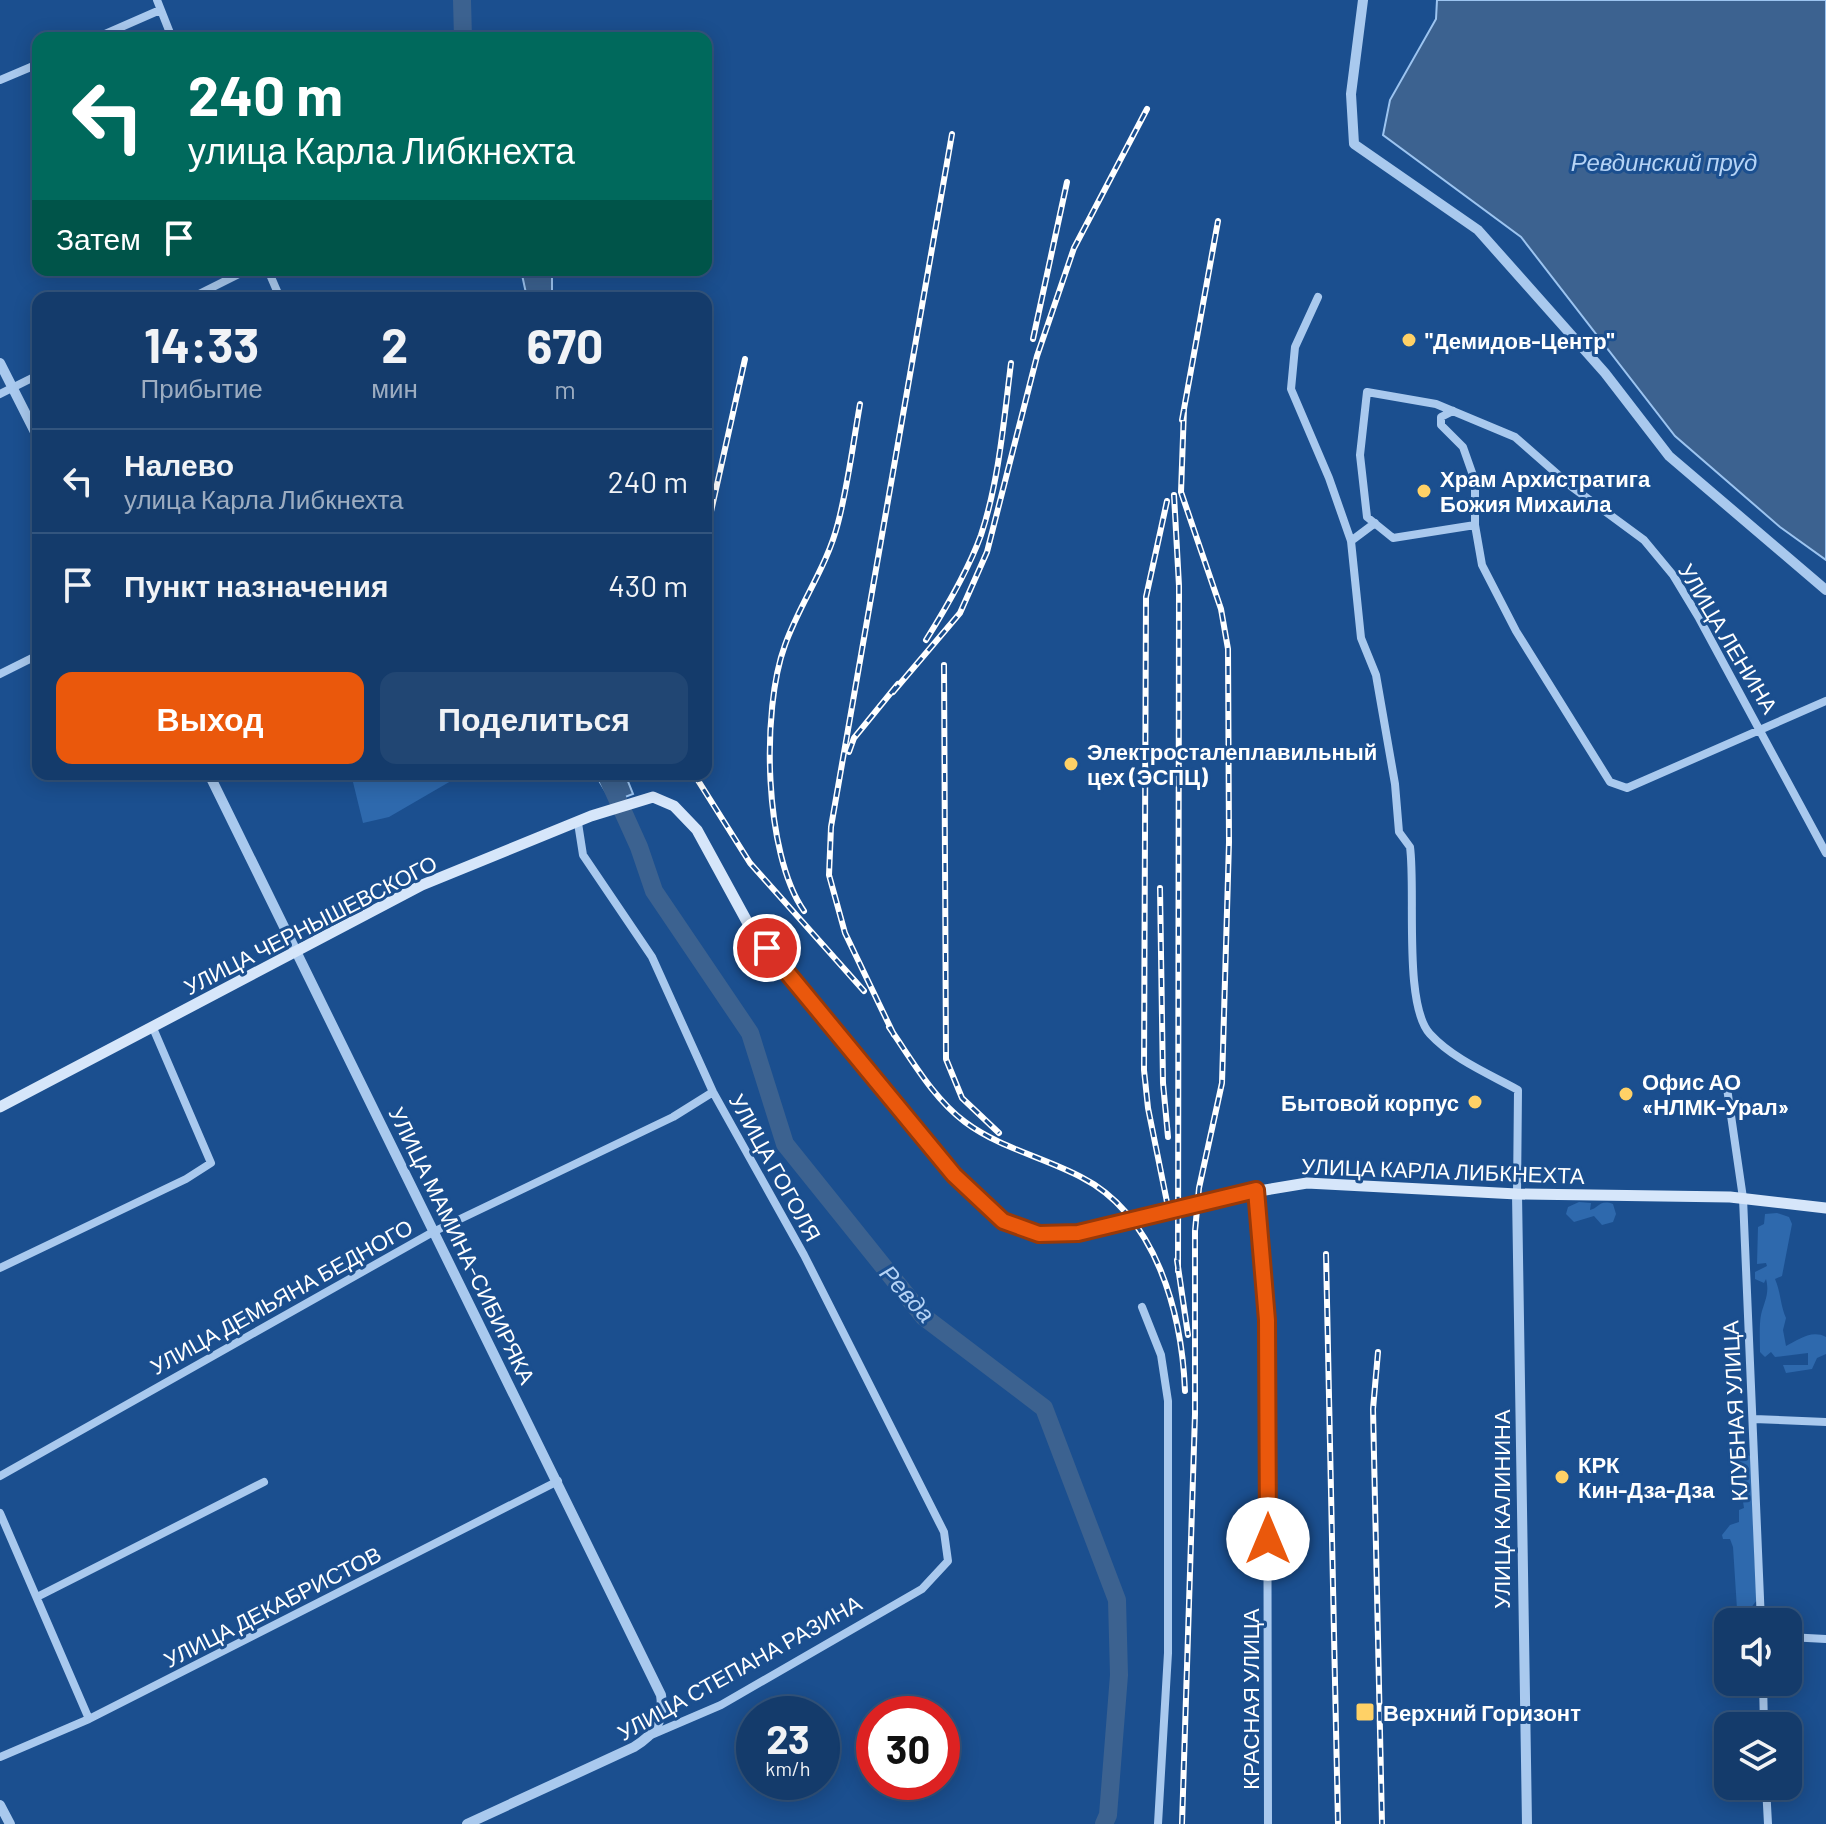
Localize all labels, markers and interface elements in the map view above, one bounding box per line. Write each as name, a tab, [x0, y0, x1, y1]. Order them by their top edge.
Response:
text: 240 m	[188, 60, 343, 127]
icon: left	[56, 64, 160, 168]
text: улица Карла Либкнехта	[188, 128, 575, 171]
water label: Ревдинский пруд	[1571, 147, 1757, 176]
icon: arrive	[157, 216, 201, 260]
text: Затем	[56, 220, 141, 256]
text: 14:33	[144, 315, 259, 373]
text: 2	[381, 315, 408, 373]
text: 670	[527, 316, 603, 374]
place label: "Демидов-Центр"	[1425, 327, 1615, 354]
marker: "Демидов-Центр"	[1400, 331, 1418, 349]
text: Прибытие	[141, 372, 263, 403]
text: мин	[371, 372, 418, 403]
text: m	[554, 373, 576, 404]
text: Налево	[124, 446, 234, 482]
icon: left	[56, 459, 100, 503]
text: 240 m	[608, 463, 688, 499]
place label: Храм Архистратига Божия Михаила	[1440, 465, 1651, 516]
marker: Храм Архистратига Божия Михаила	[1415, 482, 1433, 500]
text: улица Карла Либкнехта	[124, 483, 404, 514]
street label: УЛИЦА ЛЕНИНА	[1673, 558, 1784, 718]
icon: arrive	[56, 563, 100, 607]
text: Пункт назначения	[124, 567, 388, 603]
text: 430 m	[608, 567, 688, 603]
button: Выход	[56, 672, 364, 764]
button: Поделиться	[380, 672, 688, 764]
place label: Электросталеплавильный цех (ЭСПЦ)	[1087, 738, 1377, 790]
marker: Электросталеплавильный цех (ЭСПЦ)	[1062, 755, 1080, 773]
street label: УЛИЦА ЧЕРНЫШЕВСКОГО	[179, 849, 441, 1000]
pin	[733, 914, 801, 982]
icon: arrive	[745, 926, 789, 970]
place label: Офис АО «НЛМК-Урал»	[1642, 1068, 1789, 1120]
marker: Офис АО «НЛМК-Урал»	[1617, 1085, 1635, 1103]
street label: УЛИЦА ГОГОЛЯ	[724, 1089, 827, 1246]
place label: Бытовой корпус	[1281, 1089, 1459, 1116]
marker: Бытовой корпус	[1466, 1093, 1484, 1111]
street label: УЛИЦА МАМИНА-СИБИРЯКА	[384, 1102, 542, 1388]
street label: УЛИЦА КАРЛА ЛИБКНЕХТА	[1301, 1152, 1585, 1189]
street label: УЛИЦА ДЕМЬЯНА БЕДНОГО	[145, 1213, 417, 1380]
water label: Ревда	[875, 1258, 941, 1328]
street label: КЛУБНАЯ УЛИЦА	[1716, 1320, 1753, 1502]
street label: УЛИЦА КАЛИНИНА	[1488, 1409, 1515, 1609]
place label: КРК Кин-Дза-Дза	[1578, 1451, 1715, 1503]
marker: КРК Кин-Дза-Дза	[1553, 1468, 1571, 1486]
position arrow	[1226, 1497, 1310, 1581]
street label: УЛИЦА ДЕКАБРИСТОВ	[159, 1540, 385, 1673]
street label: УЛИЦА СТЕПАНА РАЗИНА	[612, 1589, 866, 1746]
street label: КРАСНАЯ УЛИЦА	[1237, 1608, 1264, 1790]
map controls	[1714, 1608, 1802, 1800]
button: sound	[1714, 1608, 1802, 1696]
speed limit sign: 30	[856, 1696, 960, 1800]
place label: Верхний Горизонт	[1383, 1699, 1581, 1726]
marker: Верхний Горизонт	[1354, 1701, 1376, 1723]
button: layers	[1714, 1712, 1802, 1800]
text: 23	[766, 1714, 810, 1762]
text: km/h	[765, 1756, 811, 1780]

